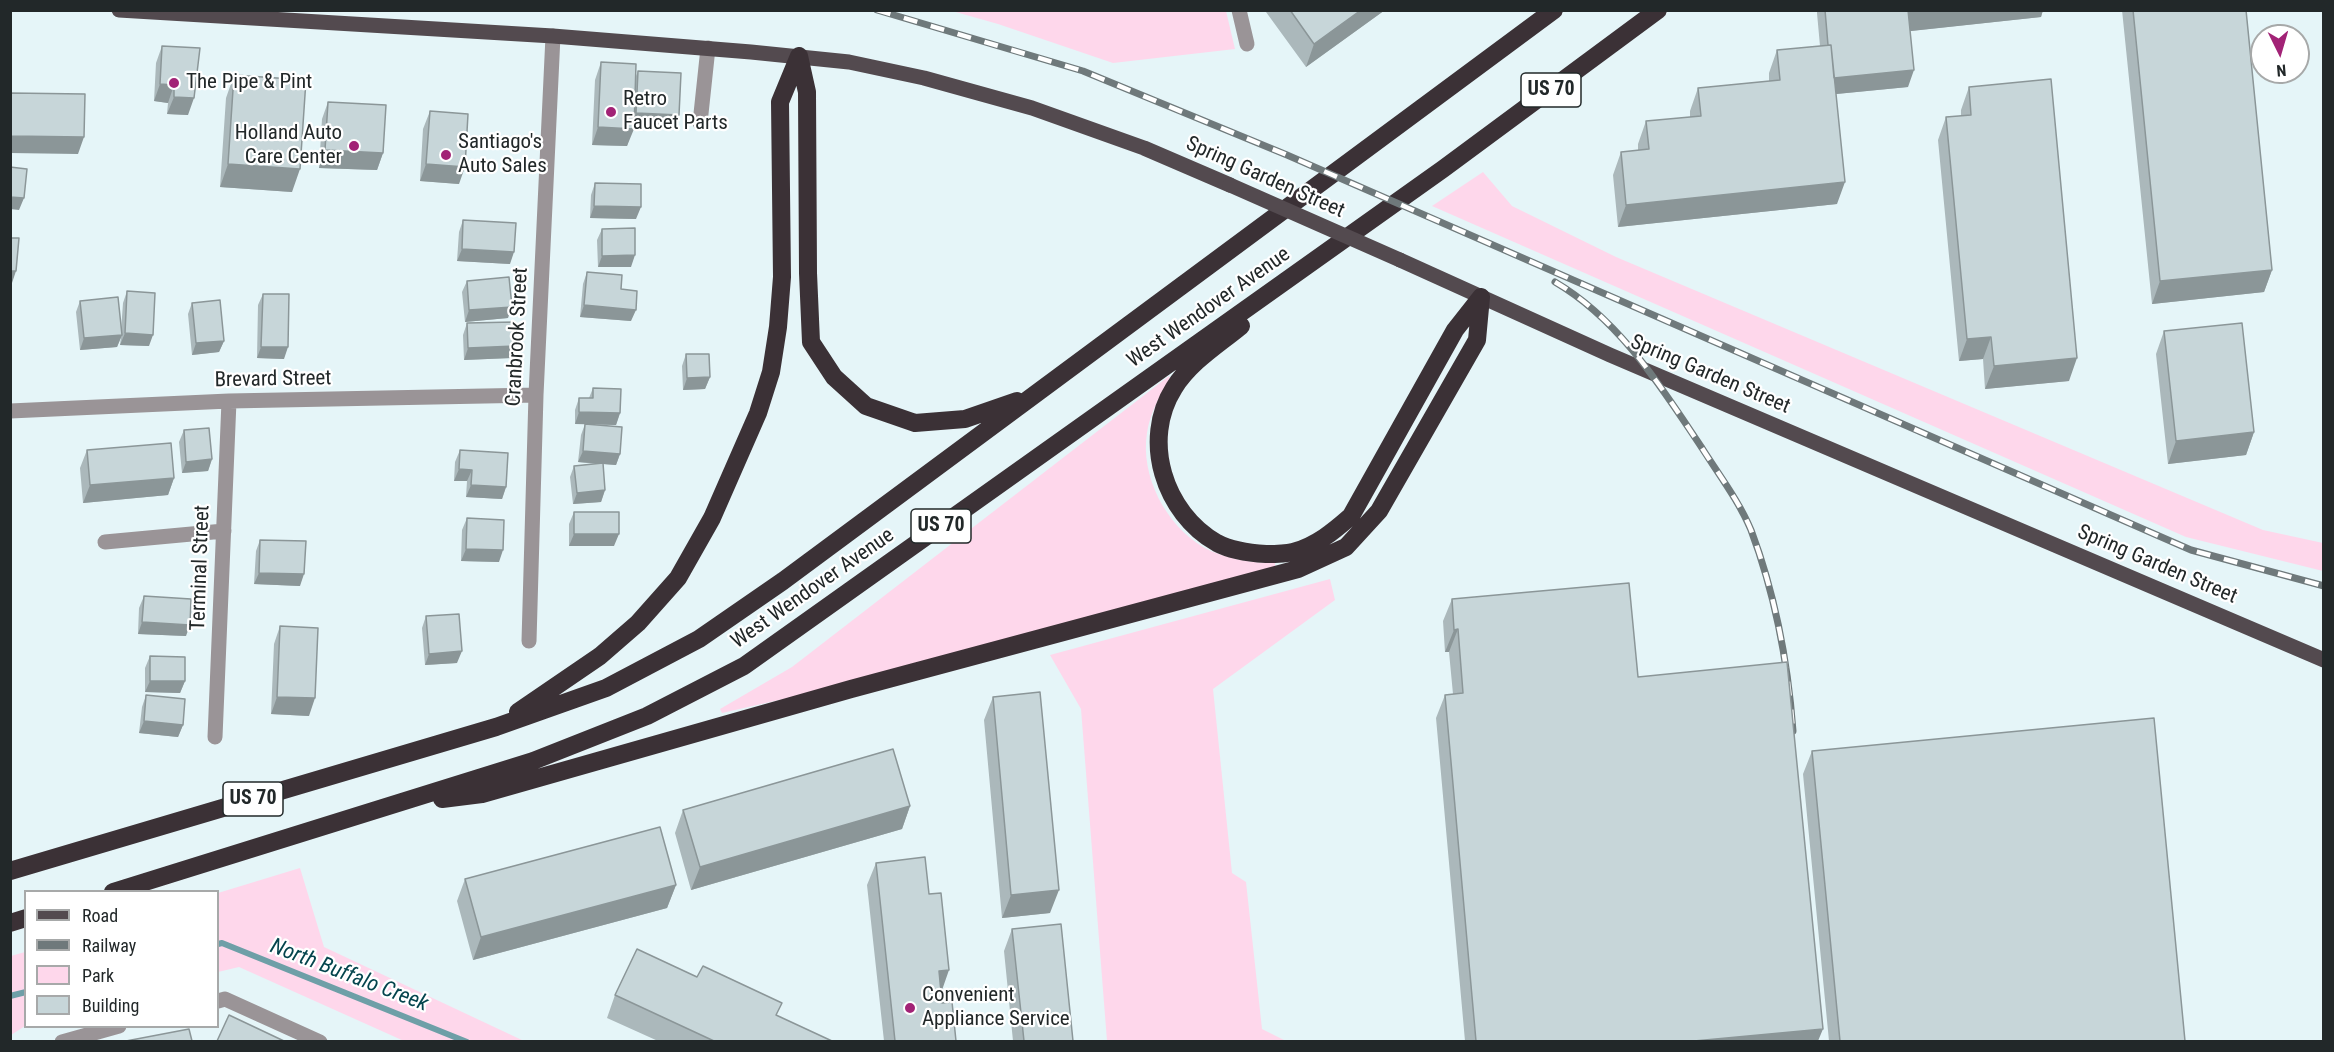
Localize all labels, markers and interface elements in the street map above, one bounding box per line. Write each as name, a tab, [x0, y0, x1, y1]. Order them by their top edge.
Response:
north arrow	[2250, 24, 2310, 84]
text: N	[2276, 61, 2287, 80]
place label: The Pipe & Pint	[186, 70, 312, 96]
road number: US 70	[1521, 73, 1581, 107]
marker: The Pipe & Pint	[167, 76, 181, 90]
place label: Retro Faucet Parts	[623, 87, 728, 137]
marker: Retro Faucet Parts	[604, 105, 618, 119]
place label: Holland Auto Care Center	[235, 121, 342, 171]
place label: Santiago's Auto Sales	[458, 130, 547, 180]
street label: Spring Garden Street	[1182, 132, 1348, 224]
marker: Holland Auto Care Center	[347, 139, 361, 153]
marker: Santiago's Auto Sales	[439, 148, 453, 162]
street label: West Wendover Avenue	[1123, 242, 1295, 374]
street label: Cranbrook Street	[502, 267, 534, 407]
street label: Spring Garden Street	[1626, 330, 1794, 420]
street label: Brevard Street	[214, 366, 332, 394]
street label: Terminal Street	[186, 505, 216, 631]
road number: US 70	[911, 509, 971, 543]
street label: Spring Garden Street	[2073, 520, 2241, 610]
street label: West Wendover Avenue	[727, 523, 899, 655]
road number: US 70	[223, 782, 283, 816]
legend	[24, 890, 219, 1028]
text: Road	[82, 905, 118, 926]
water label: North Buffalo Creek	[266, 934, 432, 1018]
text: Railway	[82, 935, 136, 956]
text: Park	[82, 965, 114, 986]
place label: Convenient Appliance Service	[922, 983, 1070, 1033]
text: Building	[82, 995, 139, 1016]
marker: Convenient Appliance Service	[903, 1001, 917, 1015]

